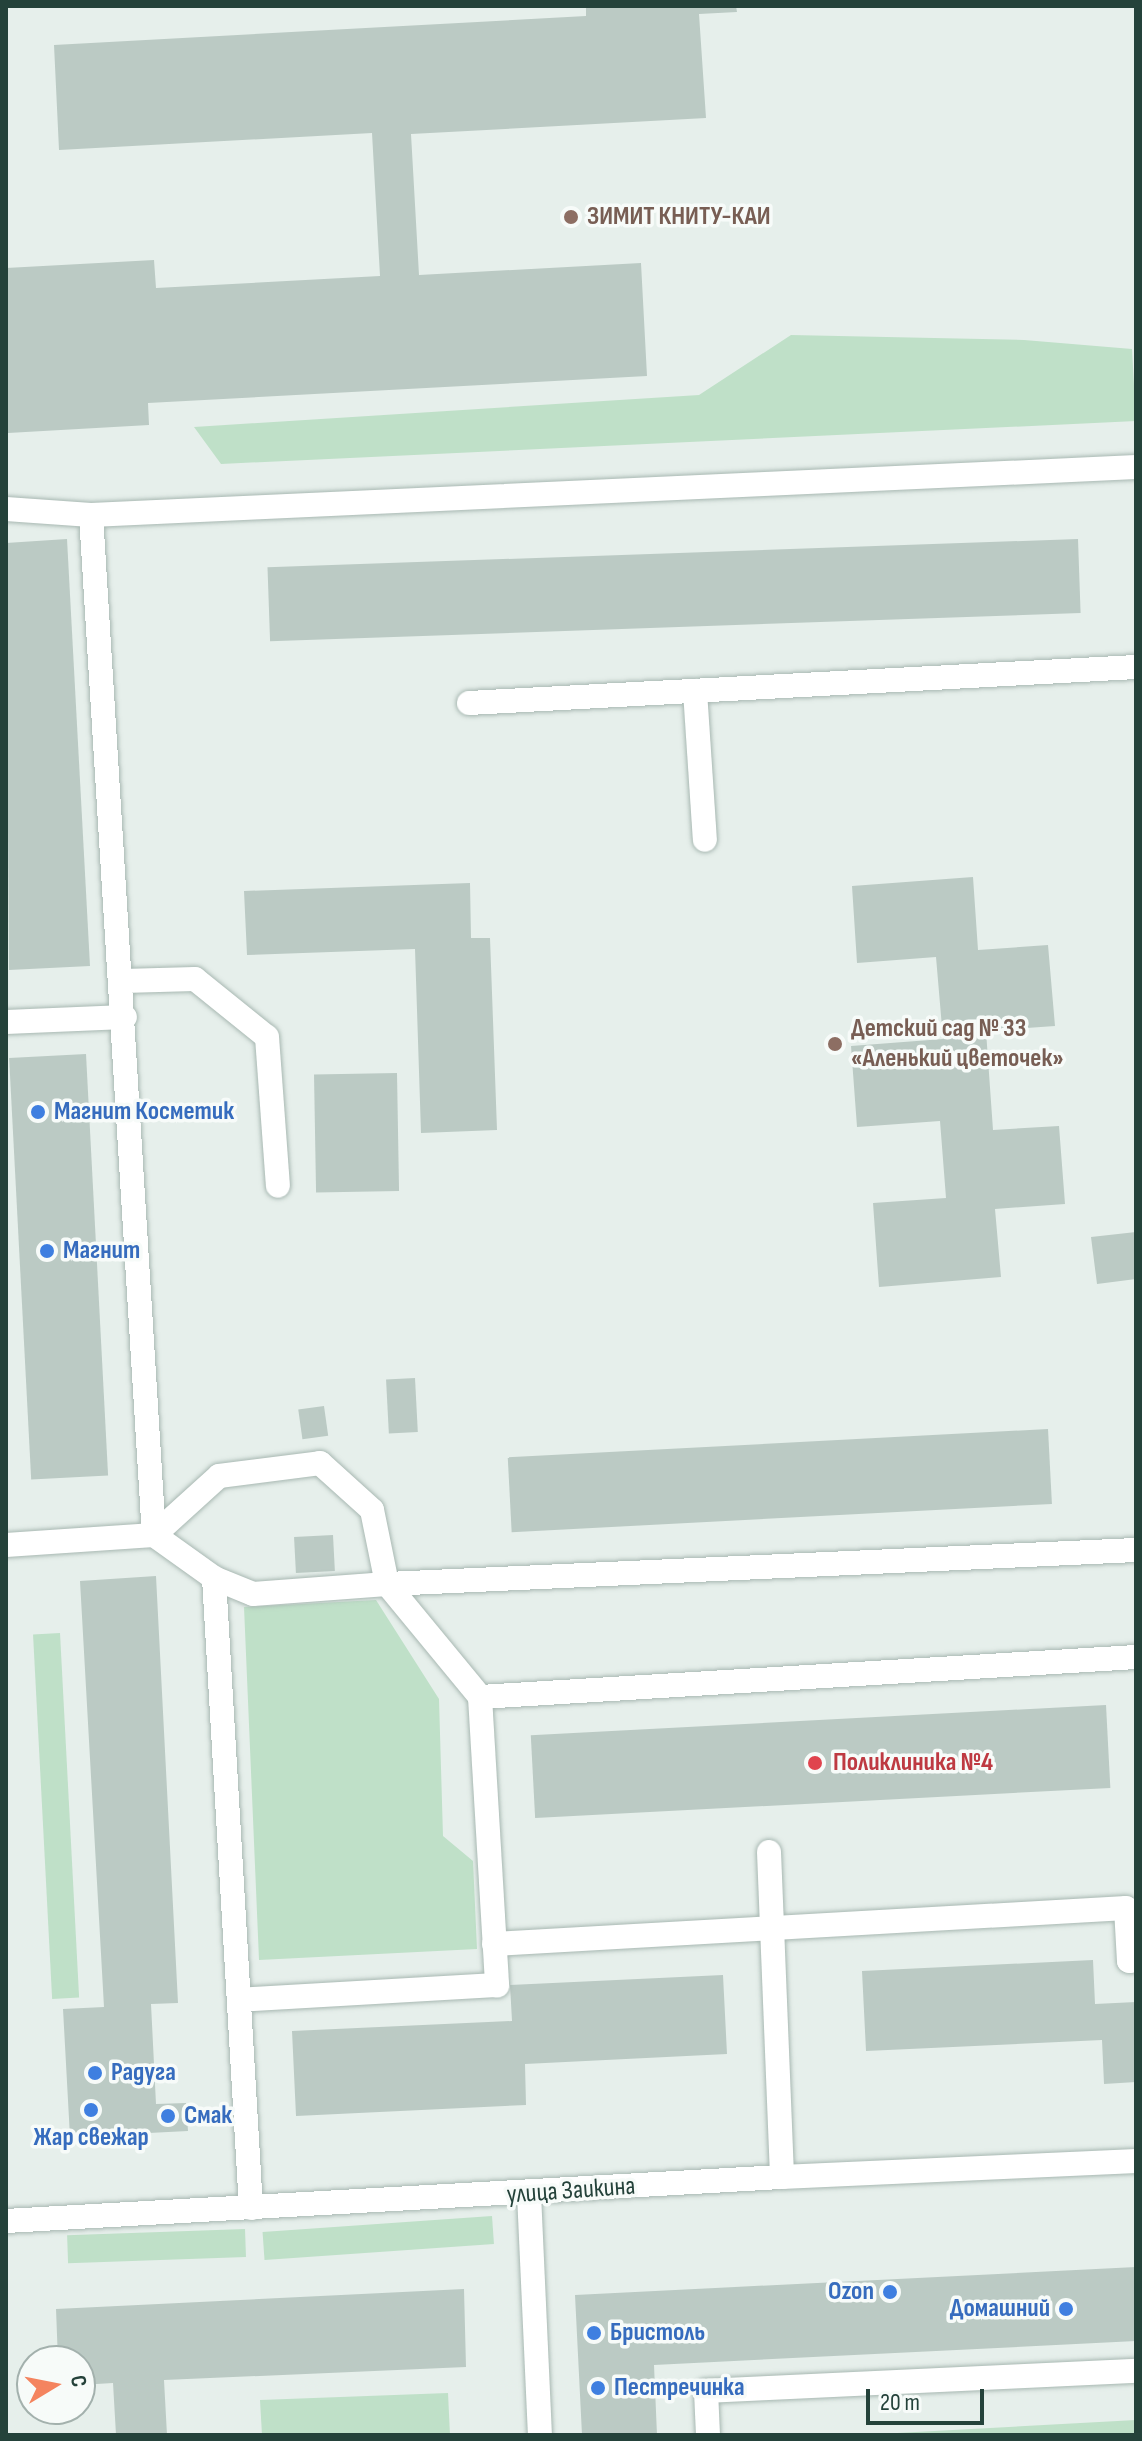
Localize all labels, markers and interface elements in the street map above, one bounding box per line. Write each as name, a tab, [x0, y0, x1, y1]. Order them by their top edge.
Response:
place label: ЗИМИТ КНИТУ-КАИ	[587, 201, 771, 233]
marker: ЗИМИТ КНИТУ-КАИ	[562, 208, 580, 226]
place label: Детский сад № 33 «Аленький цветочек»	[851, 1013, 1064, 1074]
marker: Детский сад № 33 «Аленький цветочек»	[826, 1035, 844, 1053]
place label: Магнит Косметик	[54, 1096, 234, 1128]
marker: Магнит Косметик	[29, 1103, 47, 1121]
place label: Магнит	[63, 1235, 140, 1267]
marker: Магнит	[38, 1242, 56, 1260]
place label: Поликлиника №4	[833, 1747, 993, 1779]
marker: Поликлиника №4	[804, 1752, 826, 1774]
place label: Радуга	[111, 2057, 176, 2089]
marker: Радуга	[86, 2064, 104, 2082]
place label: Смак	[184, 2100, 232, 2132]
marker: Жар свежар	[82, 2101, 100, 2119]
marker: Смак	[159, 2107, 177, 2125]
place label: Жар свежар	[33, 2122, 149, 2154]
street label: улица Заикина	[506, 2171, 636, 2211]
place label: Ozon	[828, 2276, 874, 2308]
marker: Ozon	[881, 2283, 899, 2301]
place label: Домашний	[950, 2293, 1050, 2325]
marker: Домашний	[1057, 2300, 1075, 2318]
place label: Бристоль	[610, 2317, 705, 2349]
marker: Бристоль	[585, 2324, 603, 2342]
north arrow	[16, 2345, 96, 2425]
place label: Пестречинка	[614, 2372, 745, 2404]
text: С	[64, 2373, 92, 2389]
scale bar	[870, 2373, 988, 2423]
marker: Пестречинка	[589, 2379, 607, 2397]
text: 20 m	[880, 2388, 920, 2417]

